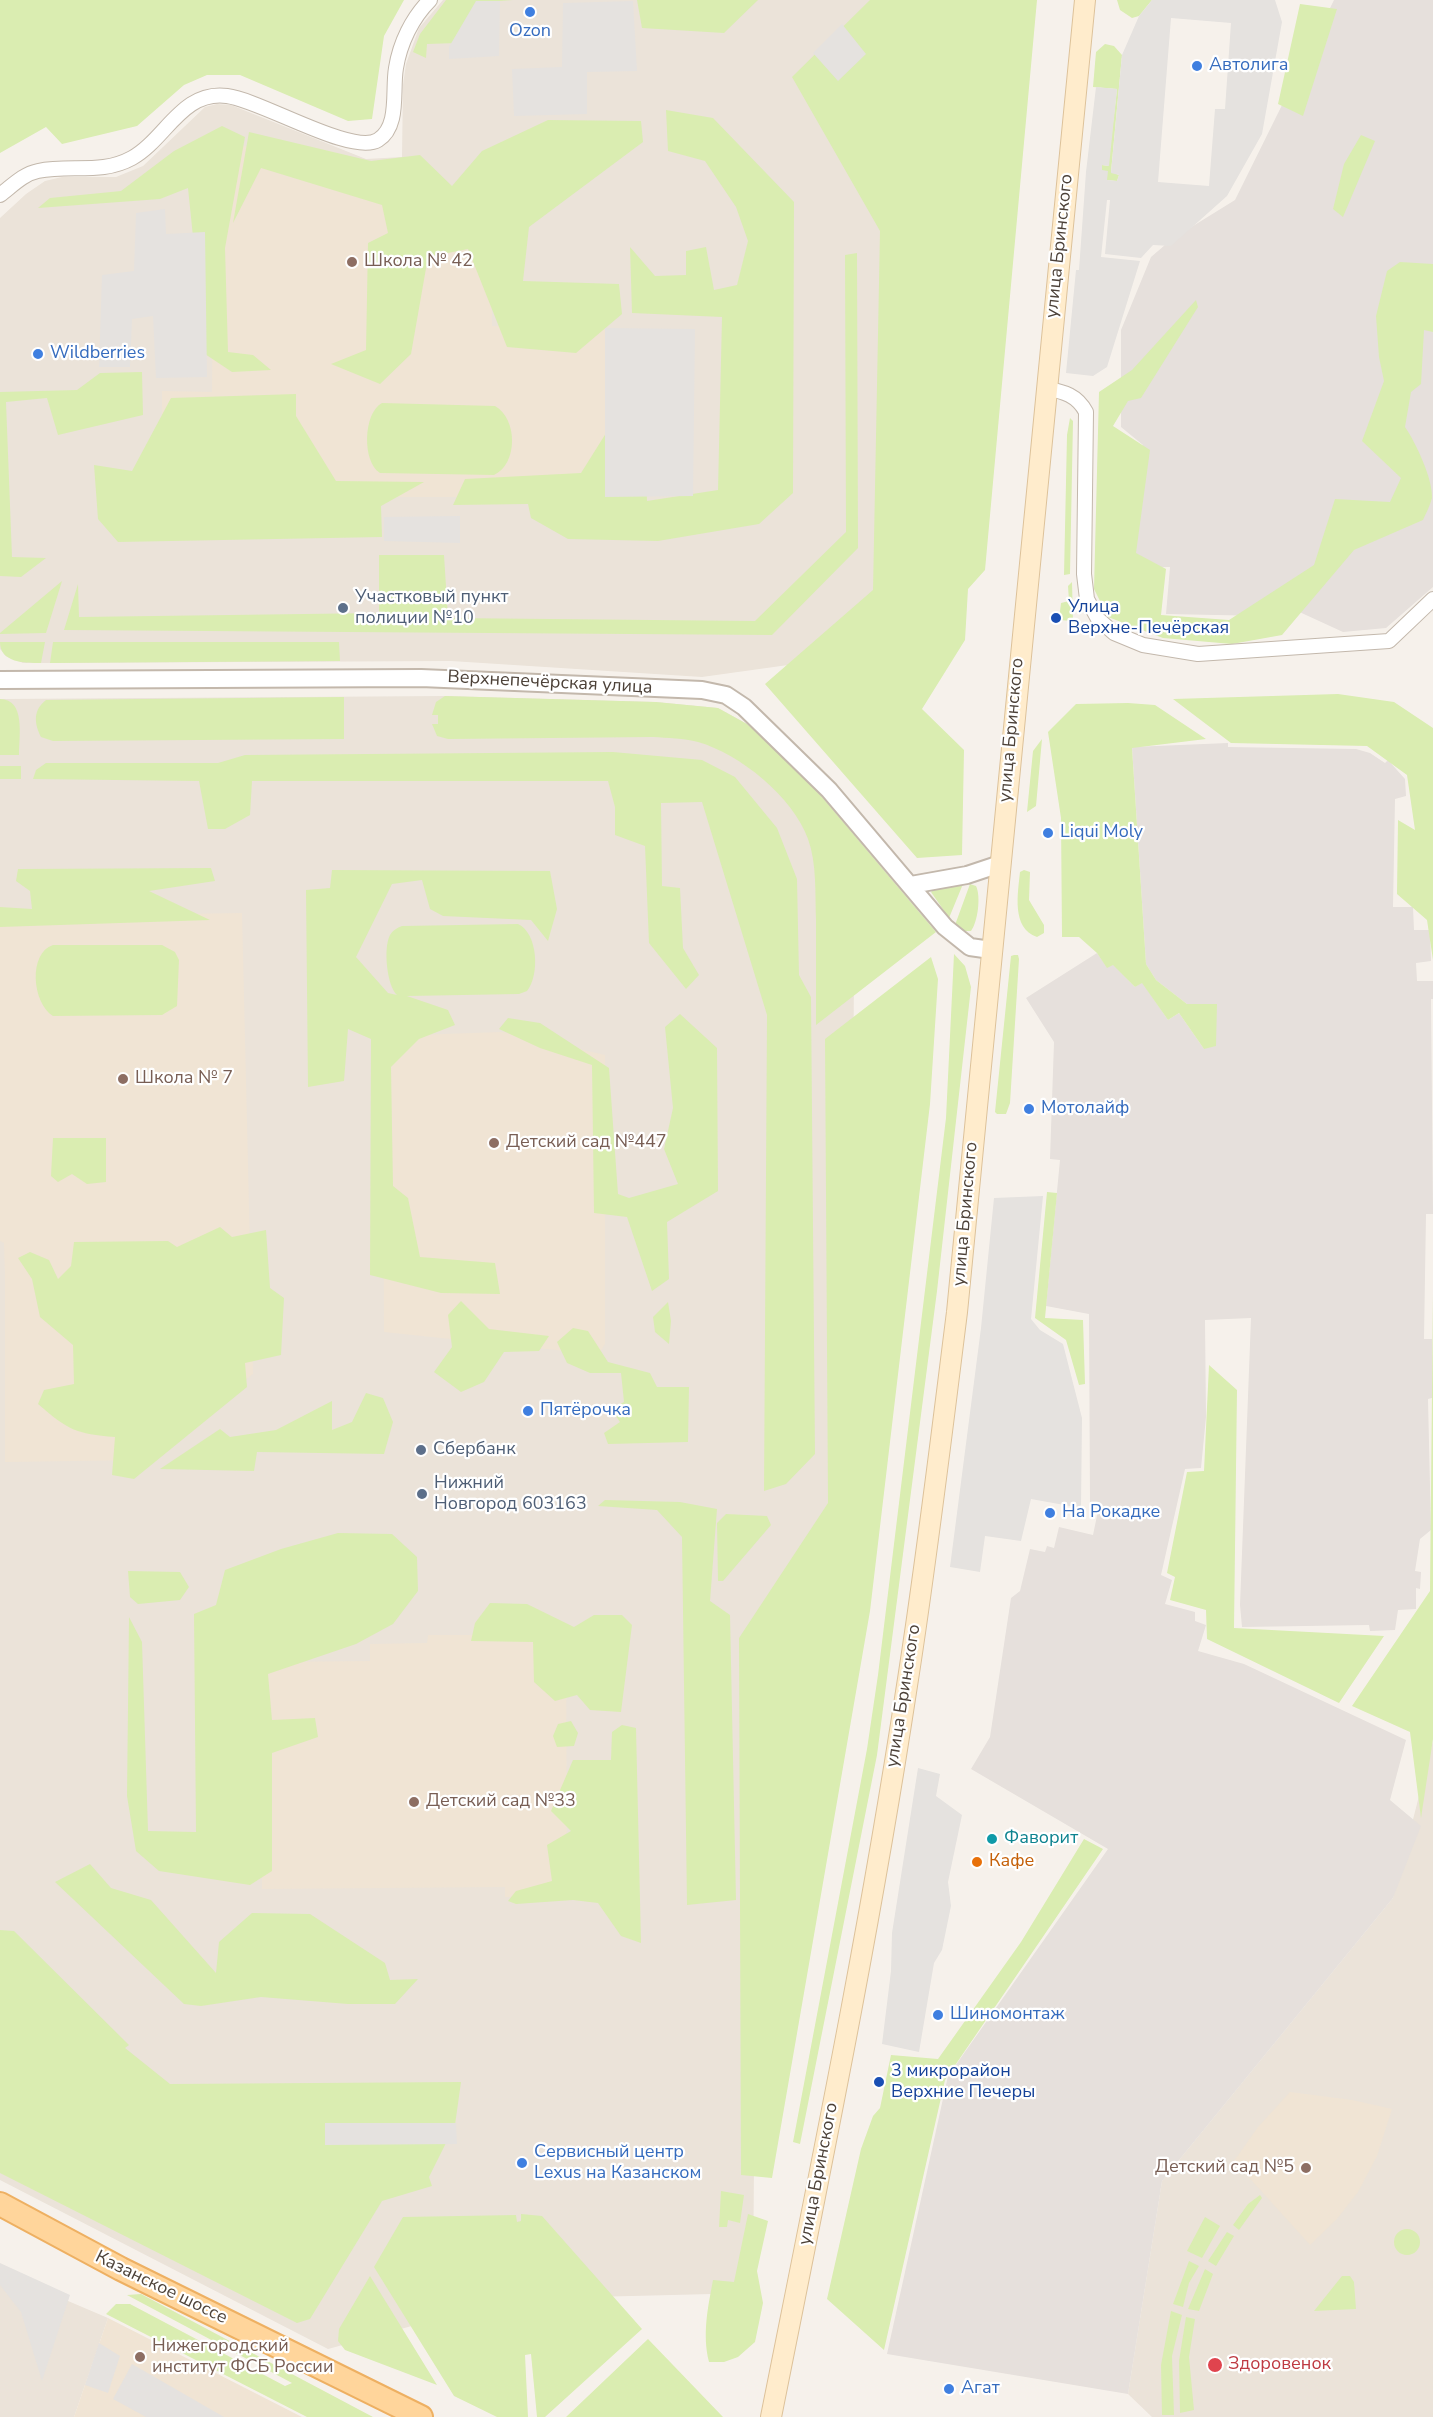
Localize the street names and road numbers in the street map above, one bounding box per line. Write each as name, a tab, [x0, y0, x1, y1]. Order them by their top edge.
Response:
street label: улица Бринского	[1042, 173, 1078, 319]
street label: улица Бринского	[995, 657, 1029, 803]
street label: Верхнепечёрская улица	[447, 667, 653, 699]
street label: улица Бринского	[949, 1141, 983, 1287]
street label: улица Бринского	[882, 1623, 926, 1769]
street label: улица Бринского	[795, 2101, 843, 2247]
street label: Казанское шоссе	[91, 2247, 231, 2329]

